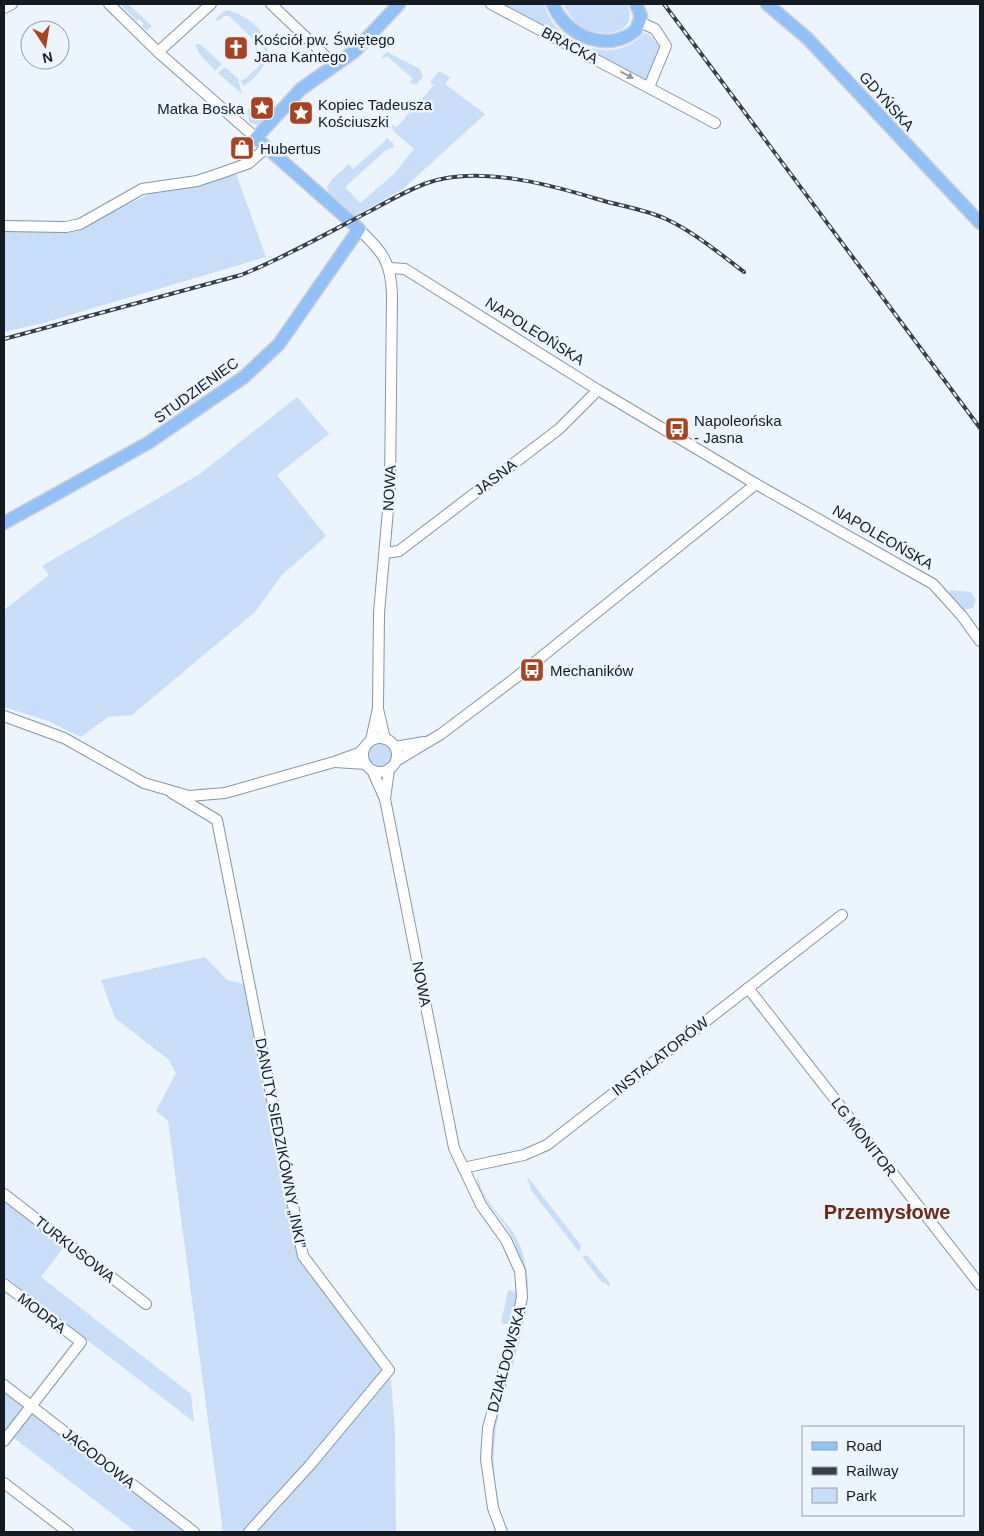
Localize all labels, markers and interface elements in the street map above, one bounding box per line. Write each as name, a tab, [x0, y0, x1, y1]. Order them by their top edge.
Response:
north arrow	[20, 20, 70, 70]
street label: BRACKA	[539, 23, 601, 67]
place label: Kościół pw. Świętego Jana Kantego	[254, 31, 395, 65]
church icon: Kościół pw. Świętego Jana Kantego	[223, 35, 249, 61]
text: N	[41, 49, 54, 67]
street label: GDYŃSKA	[856, 68, 918, 134]
one-way arrow	[620, 71, 634, 79]
place icon: Matka Boska	[249, 95, 275, 121]
place label: Kopiec Tadeusza Kościuszki	[318, 96, 433, 130]
place label: Matka Boska	[157, 100, 245, 117]
place icon: Kopiec Tadeusza Kościuszki	[288, 100, 314, 126]
shop icon: Hubertus	[229, 135, 255, 161]
place label: Hubertus	[260, 140, 321, 157]
street label: NAPOLEOŃSKA	[482, 294, 588, 368]
street label: STUDZIENIEC	[151, 354, 242, 426]
place label: Napoleońska - Jasna	[694, 412, 782, 446]
bus stop icon: Napoleońska - Jasna	[664, 416, 690, 442]
street label: JASNA	[471, 456, 519, 498]
street label: NOWA	[379, 465, 399, 511]
street label: NAPOLEOŃSKA	[830, 501, 936, 573]
bus stop icon: Mechaników	[519, 657, 545, 683]
place label: Mechaników	[550, 662, 634, 679]
street label: NOWA	[409, 960, 435, 1008]
street label: INSTALATORÓW	[608, 1013, 712, 1099]
street label: DANUTY SIEDZIKÓWNY „INKI”	[252, 1037, 310, 1249]
street label: LG MONITOR	[828, 1094, 900, 1180]
district label: Przemysłowe	[824, 1201, 950, 1223]
street label: TURKUSOWA	[32, 1212, 118, 1286]
street label: MODRA	[15, 1289, 69, 1337]
street label: DZIAŁDOWSKA	[484, 1304, 528, 1414]
street label: JAGODOWA	[60, 1425, 138, 1491]
legend	[802, 1426, 964, 1516]
text: Road	[846, 1437, 882, 1454]
text: Railway	[846, 1462, 899, 1479]
text: Park	[846, 1487, 877, 1504]

